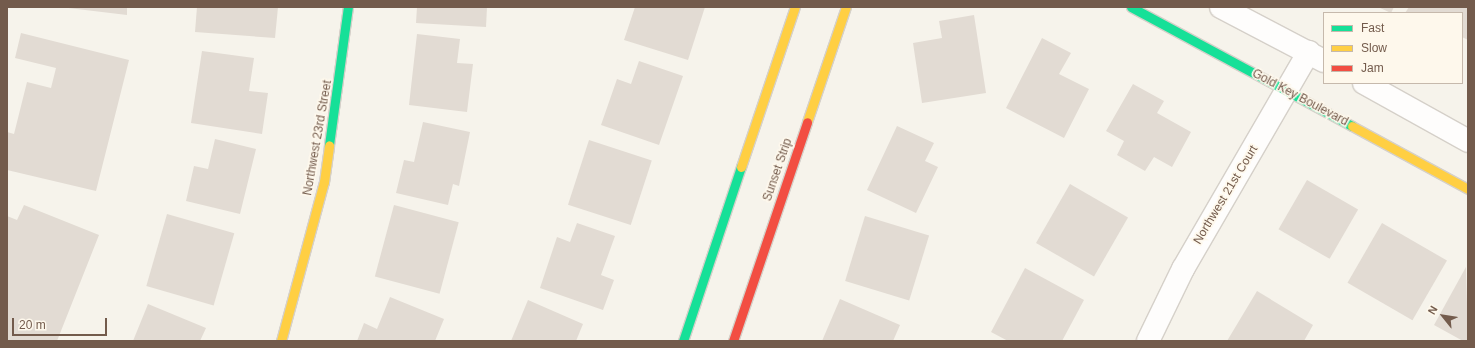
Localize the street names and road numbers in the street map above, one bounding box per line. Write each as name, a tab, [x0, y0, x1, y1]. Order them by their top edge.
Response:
street label: Gold Key Boulevard	[1250, 67, 1350, 129]
street label: Northwest 23rd Street	[301, 79, 335, 197]
street label: Sunset Strip	[761, 137, 795, 203]
street label: Northwest 21st Court	[1191, 143, 1261, 247]

